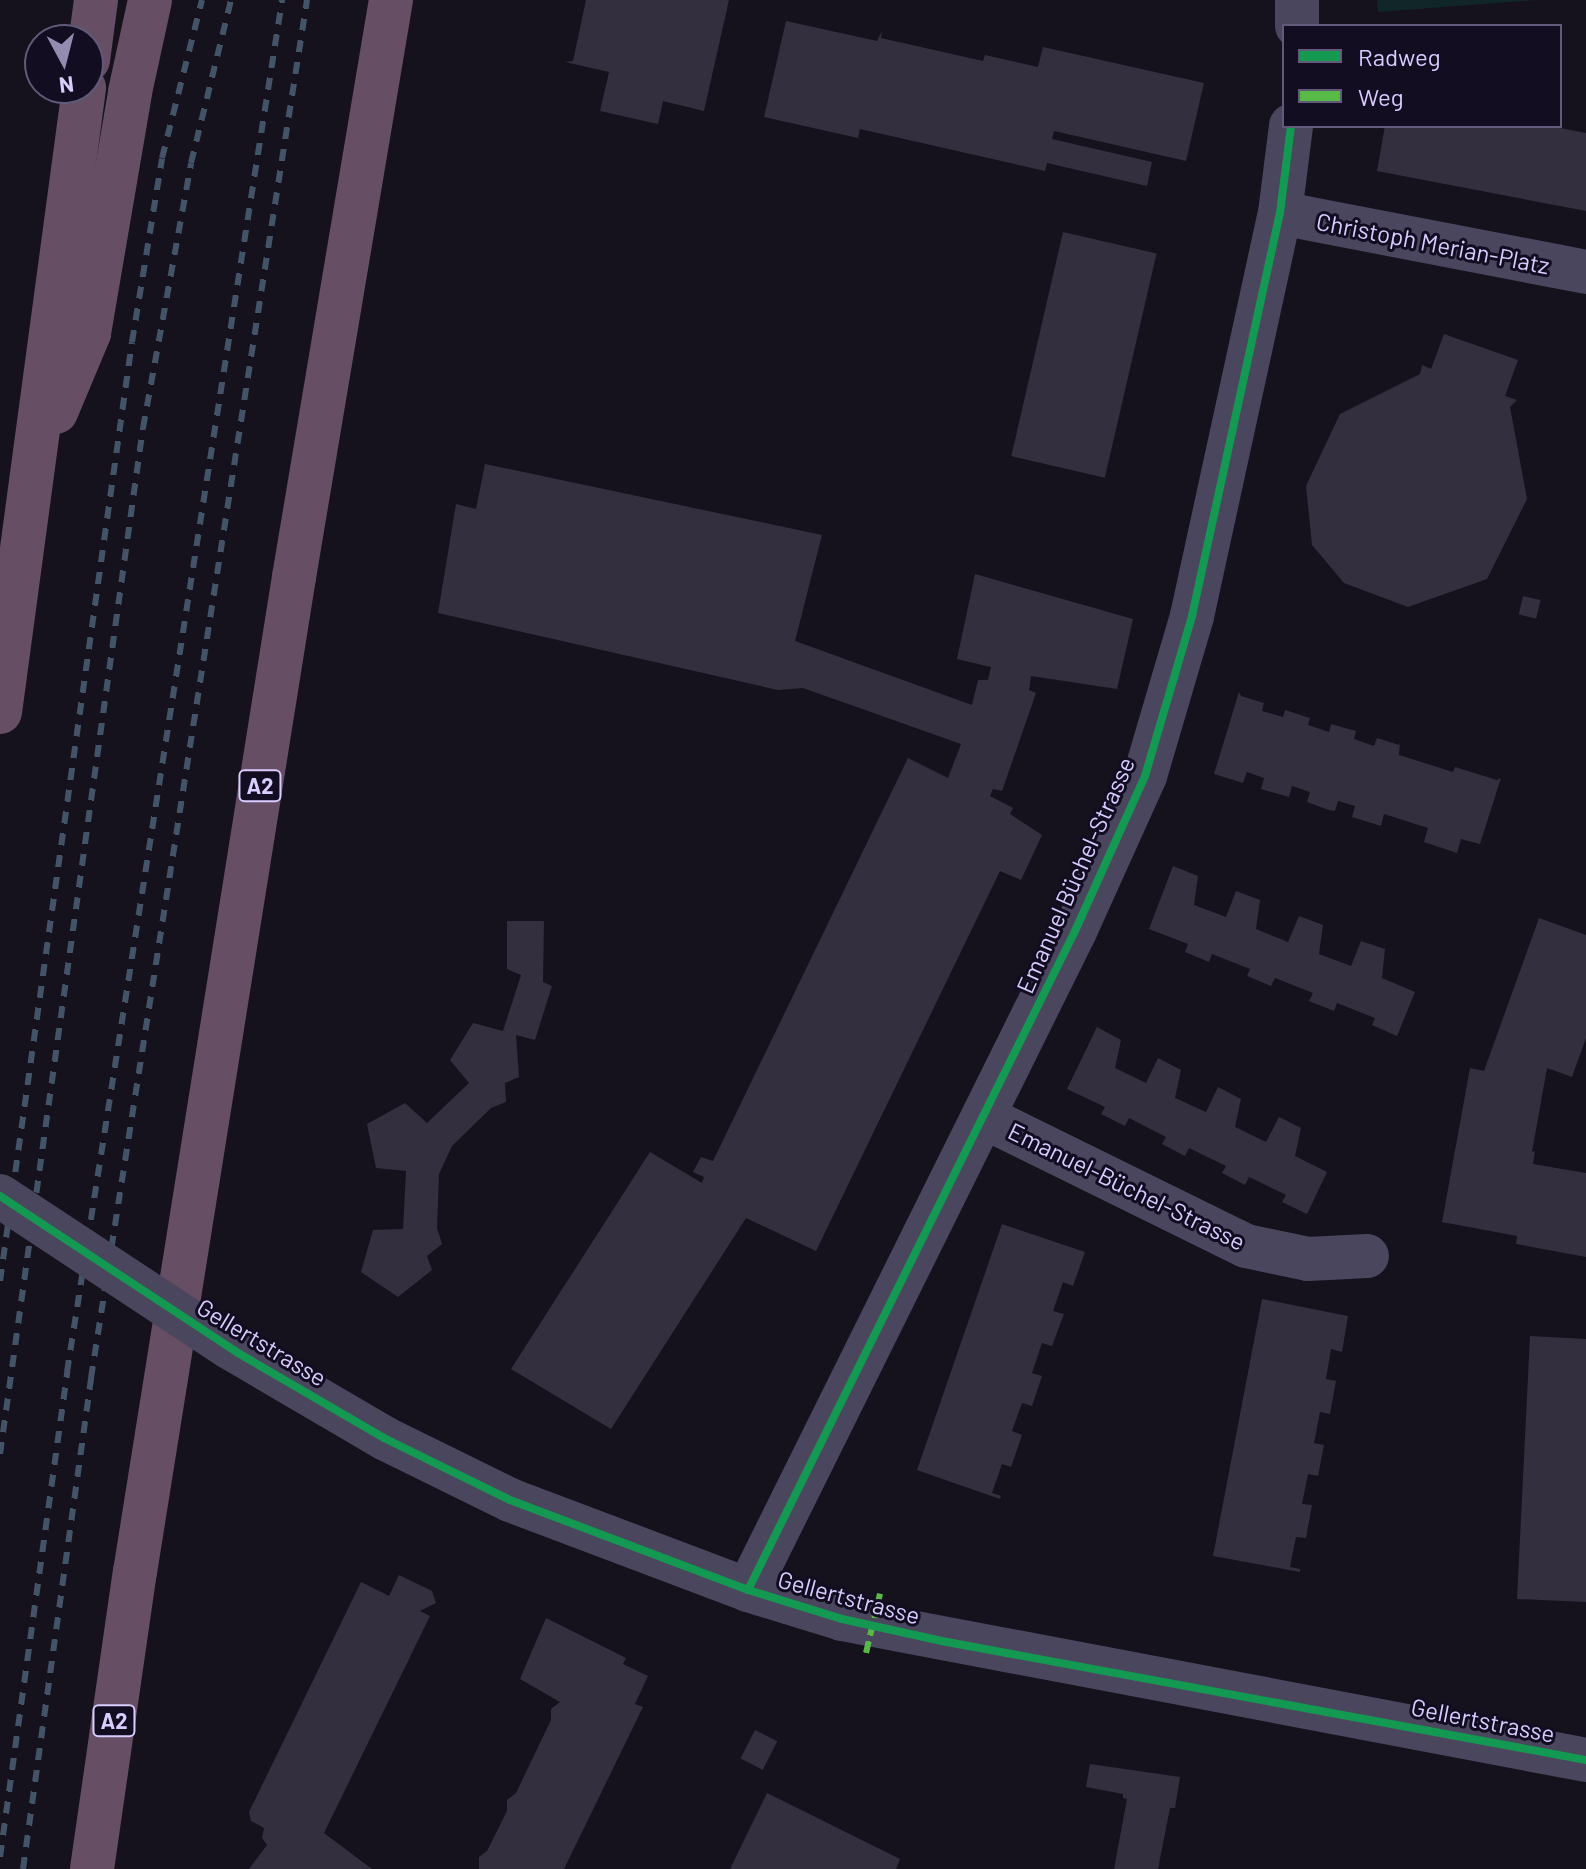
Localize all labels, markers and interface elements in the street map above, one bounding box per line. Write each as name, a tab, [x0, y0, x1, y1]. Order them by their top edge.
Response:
north arrow	[24, 24, 104, 104]
legend	[1282, 24, 1562, 128]
text: Radweg	[1358, 42, 1441, 71]
text: N	[58, 72, 76, 100]
text: Weg	[1358, 82, 1404, 111]
street label: Christoph Merian-Platz	[1314, 206, 1552, 280]
street label: Emanuel Büchel-Strasse	[1010, 752, 1140, 998]
road number: A2	[238, 768, 282, 804]
street label: Emanuel-Büchel-Strasse	[1004, 1116, 1250, 1256]
street label: Gellertstrasse	[192, 1292, 332, 1392]
street label: Gellertstrasse	[775, 1564, 923, 1630]
street label: Gellertstrasse	[1409, 1692, 1557, 1748]
road number: A2	[92, 1703, 136, 1739]

